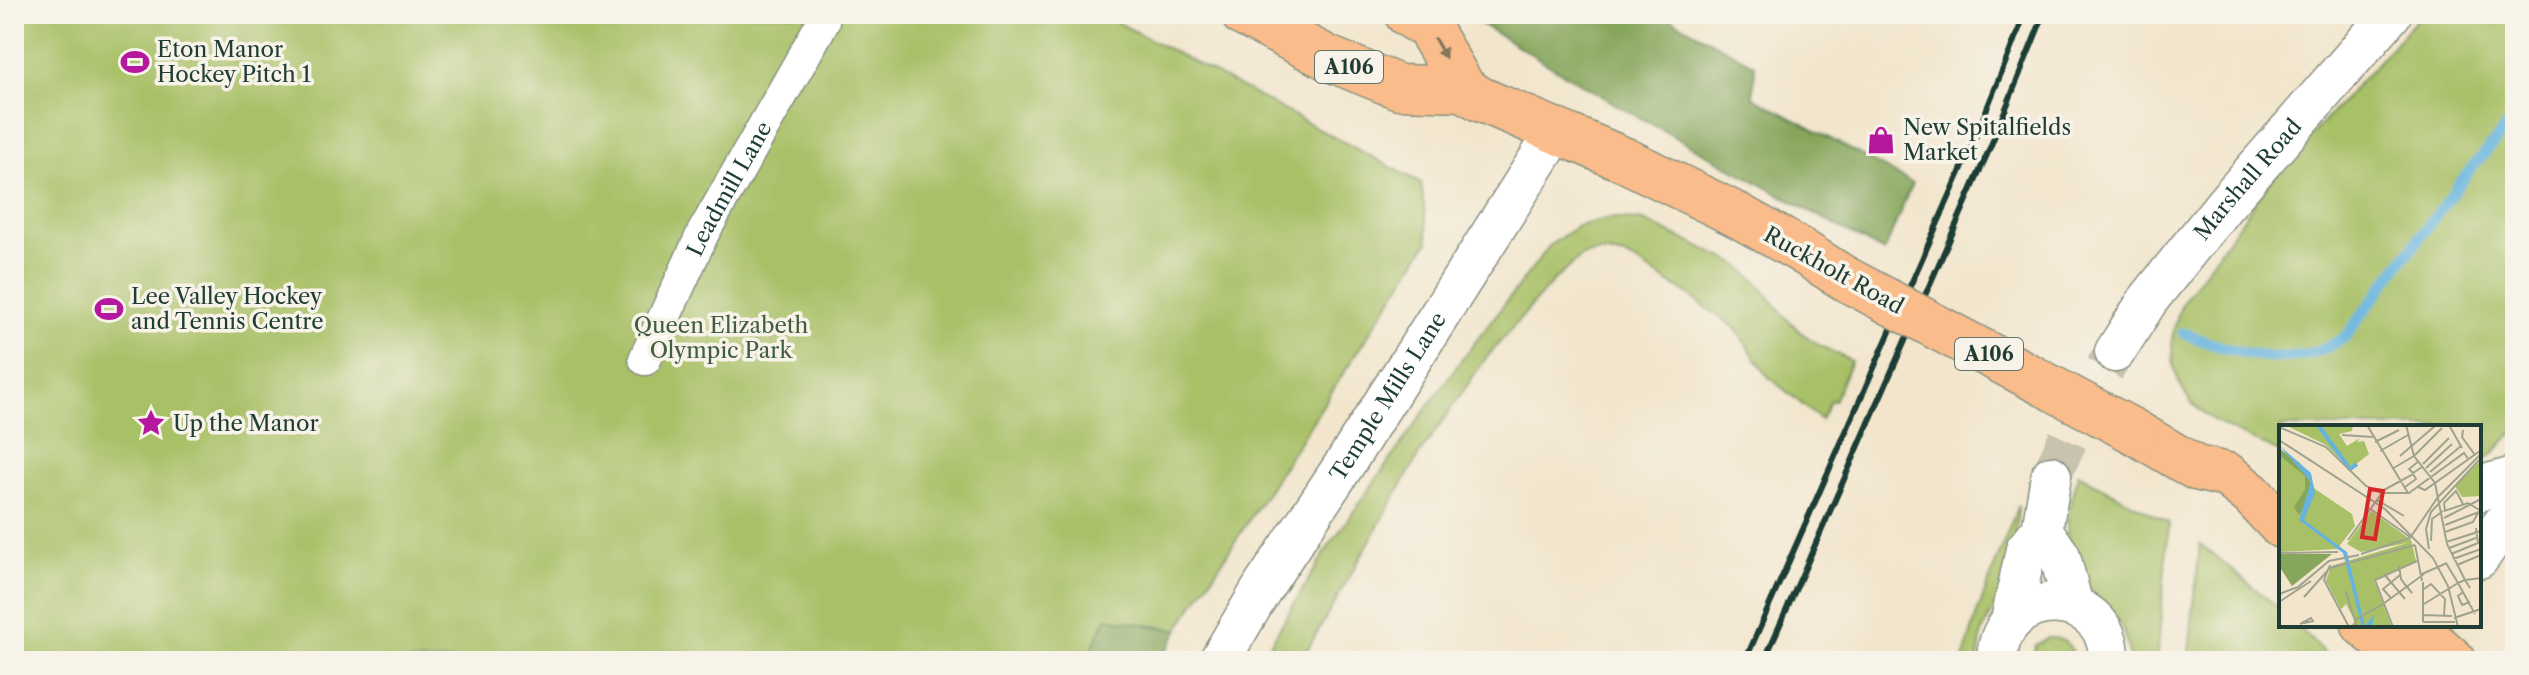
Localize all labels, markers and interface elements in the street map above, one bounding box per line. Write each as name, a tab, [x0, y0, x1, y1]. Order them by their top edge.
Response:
place label: Eton Manor Hockey Pitch 1	[157, 36, 311, 88]
one-way arrow	[1433, 36, 1447, 59]
sports icon: Eton Manor Hockey Pitch 1	[120, 47, 150, 77]
road number: A106	[1315, 51, 1383, 83]
street label: Marshall Road	[2188, 113, 2307, 246]
place label: New Spitalfields Market	[1903, 114, 2071, 166]
street label: Leadmill Lane	[681, 117, 778, 260]
shop icon: New Spitalfields Market	[1866, 125, 1896, 155]
street label: Ruckholt Road	[1759, 221, 1908, 320]
place label: Lee Valley Hockey and Tennis Centre	[131, 283, 324, 335]
sports icon: Lee Valley Hockey and Tennis Centre	[94, 294, 124, 324]
street label: Temple Mills Lane	[1324, 307, 1452, 486]
park label: Queen Elizabeth Olympic Park	[634, 312, 809, 364]
road number: A106	[1955, 338, 2023, 370]
place icon: Up the Manor	[136, 408, 166, 438]
place label: Up the Manor	[173, 410, 319, 437]
inset map	[2279, 425, 2481, 627]

